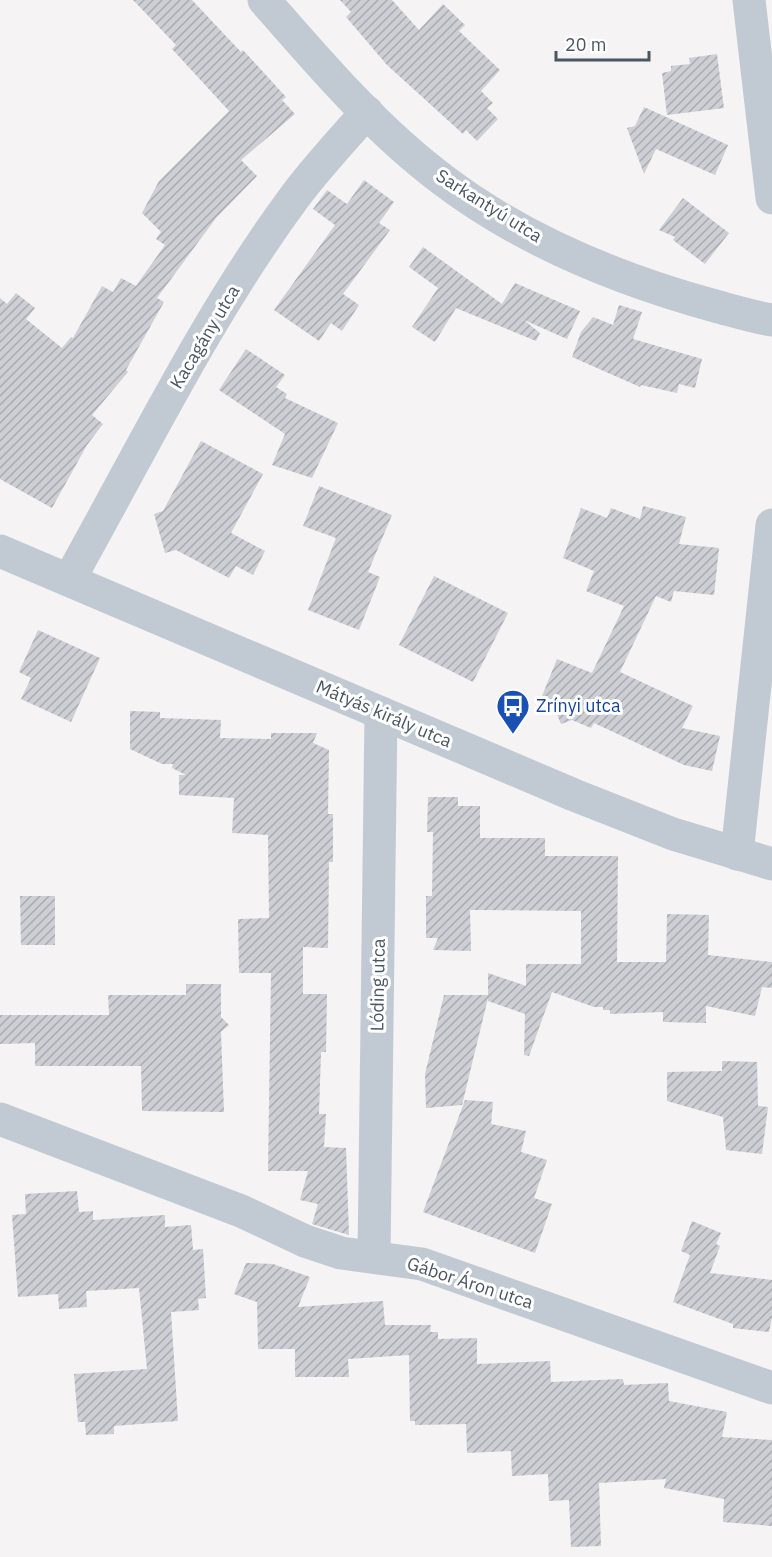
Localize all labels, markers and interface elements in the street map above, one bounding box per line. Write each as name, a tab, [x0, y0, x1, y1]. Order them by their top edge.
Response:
scale bar	[556, 24, 649, 62]
text: 20 m	[565, 33, 607, 56]
street label: Sarkantyú utca	[432, 164, 547, 248]
street label: Kacagány utca	[165, 280, 245, 393]
street label: Mátyás király utca	[313, 675, 456, 753]
bus stop icon: Zrínyi utca	[495, 688, 531, 735]
place label: Zrínyi utca	[536, 694, 621, 717]
street label: Lóding utca	[365, 938, 390, 1032]
street label: Gábor Áron utca	[404, 1251, 536, 1314]

